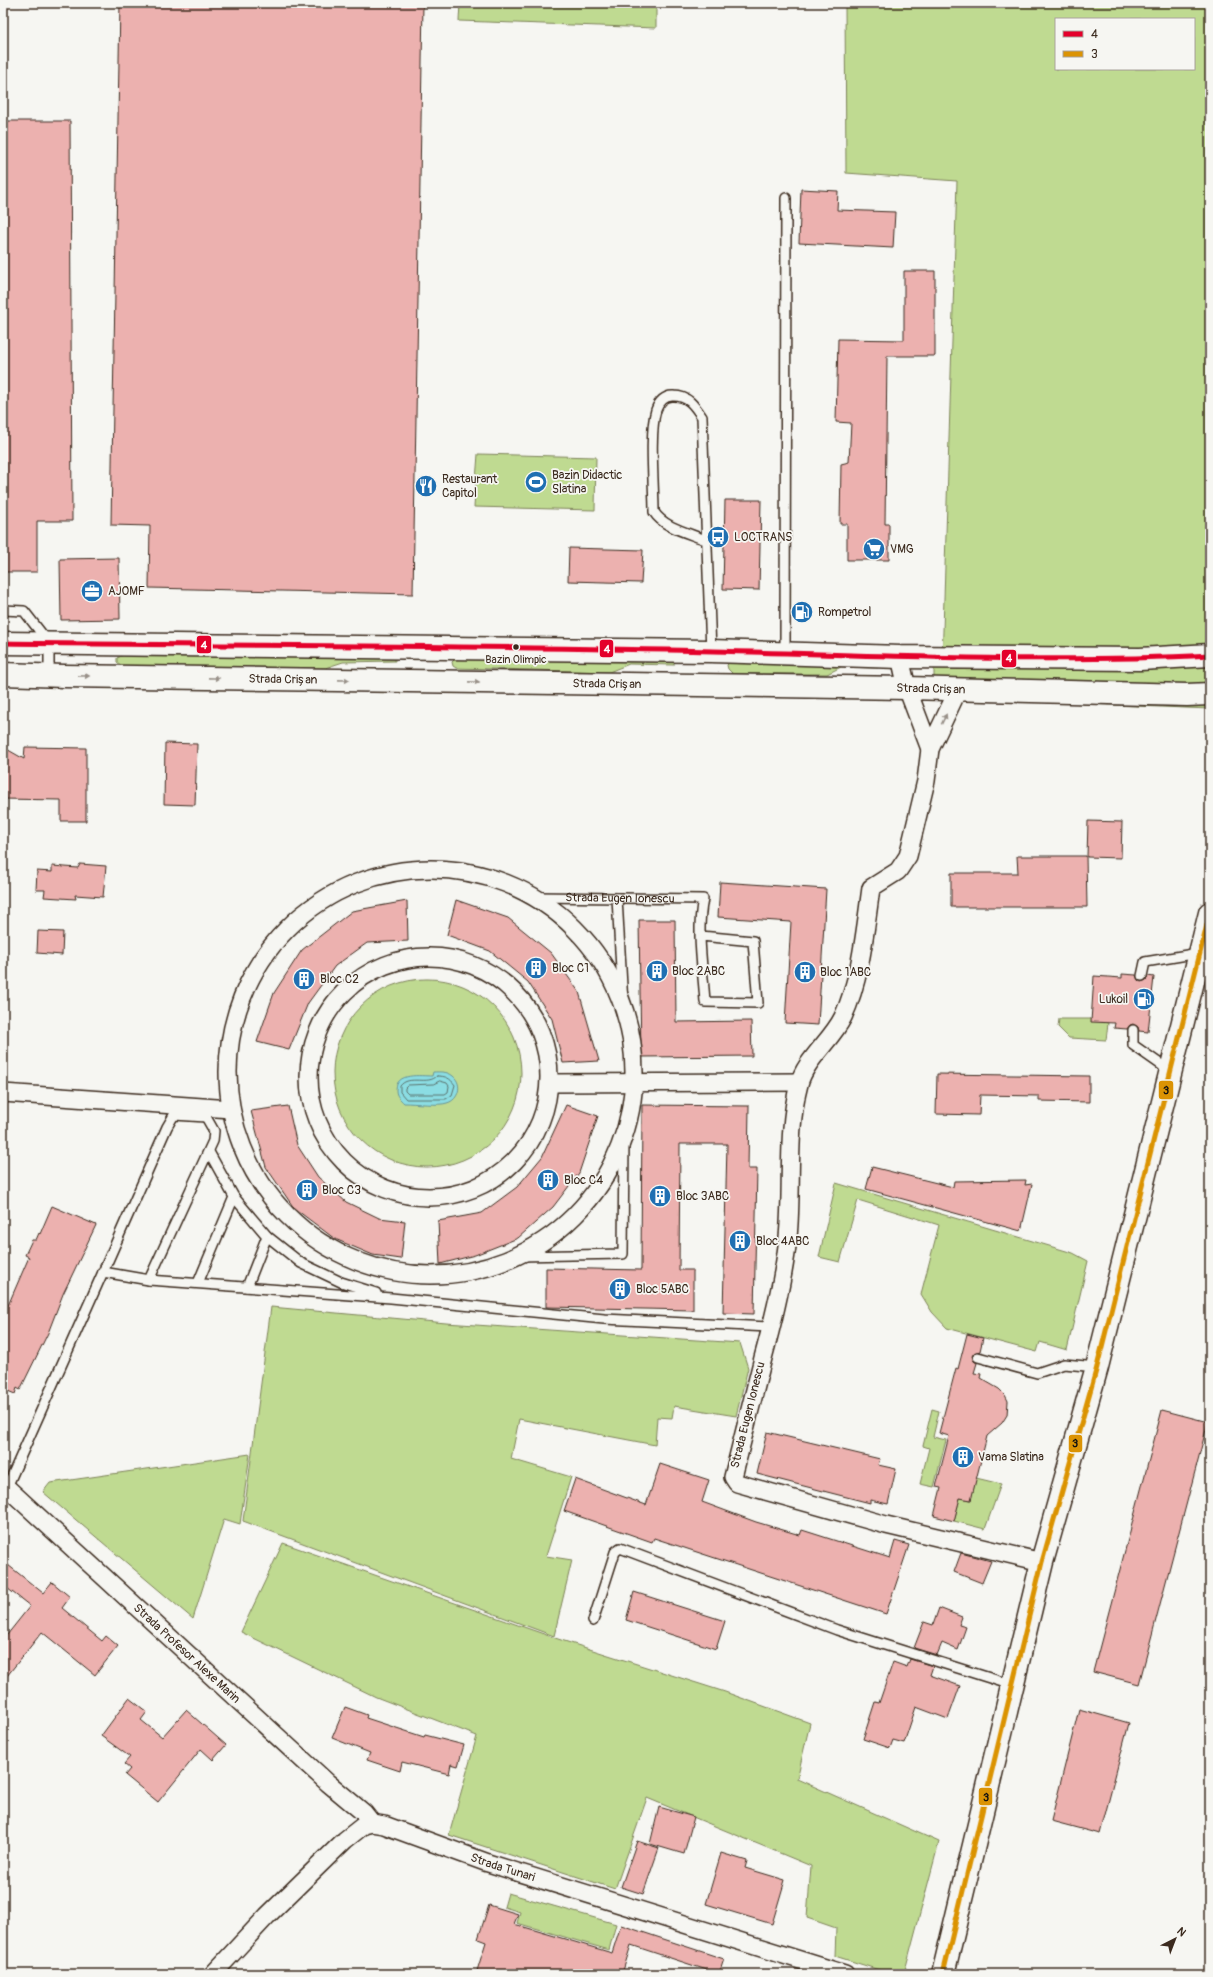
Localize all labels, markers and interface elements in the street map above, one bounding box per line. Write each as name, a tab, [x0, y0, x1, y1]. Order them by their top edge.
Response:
legend	[1055, 18, 1195, 70]
text: 4	[1091, 27, 1098, 42]
text: 3	[1091, 47, 1098, 62]
place label: Bazin Didactic Slatina	[552, 468, 622, 497]
sports icon: Bazin Didactic Slatina	[523, 469, 549, 495]
place label: Restaurant Capitol	[442, 472, 498, 501]
restaurant icon: Restaurant Capitol	[413, 473, 439, 499]
bus stop icon: LOCTRANS	[705, 524, 731, 550]
place label: LOCTRANS	[734, 530, 792, 545]
supermarket icon: VMG	[861, 536, 887, 562]
place label: VMG	[890, 542, 914, 557]
office icon: AJOMF	[79, 578, 105, 604]
place label: AJOMF	[108, 584, 145, 599]
fuel station icon: Rompetrol	[789, 599, 815, 625]
place label: Rompetrol	[818, 605, 872, 620]
line badge: 4	[196, 635, 212, 654]
text: 4	[200, 639, 208, 652]
line badge: 4	[599, 639, 614, 658]
marker: Bazin Olimpic	[511, 642, 521, 652]
text: 4	[603, 643, 611, 656]
line badge: 4	[1001, 649, 1017, 668]
text: 4	[1005, 652, 1013, 665]
place label: Bazin Olimpic	[485, 653, 547, 666]
street label: Strada Crișan	[248, 671, 318, 687]
one-way arrow	[78, 673, 90, 680]
one-way arrow	[208, 675, 221, 681]
street label: Strada Crișan	[572, 676, 642, 692]
one-way arrow	[338, 677, 351, 683]
one-way arrow	[468, 679, 481, 685]
street label: Strada Crișan	[896, 680, 966, 697]
one-way arrow	[941, 714, 947, 725]
street label: Strada Eugen Ionescu	[565, 890, 675, 906]
building icon: Bloc C1	[523, 955, 549, 981]
building icon: Bloc 2ABC	[644, 958, 670, 984]
building icon: Bloc 1ABC	[792, 959, 818, 985]
place label: Bloc C1	[552, 961, 589, 976]
place label: Bloc 2ABC	[672, 964, 725, 979]
place label: Bloc 1ABC	[820, 965, 871, 980]
building icon: Bloc C2	[291, 966, 317, 992]
place label: Bloc C2	[320, 972, 359, 987]
fuel station icon: Lukoil	[1131, 986, 1157, 1012]
place label: Lukoil	[1099, 992, 1128, 1007]
line badge: 3	[1158, 1080, 1174, 1100]
text: 3	[1163, 1084, 1169, 1097]
building icon: Bloc C4	[535, 1167, 561, 1193]
place label: Bloc C4	[564, 1173, 603, 1188]
building icon: Bloc C3	[294, 1177, 320, 1203]
place label: Bloc C3	[322, 1183, 361, 1198]
building icon: Bloc 3ABC	[647, 1183, 673, 1209]
place label: Bloc 3ABC	[676, 1189, 729, 1204]
building icon: Bloc 4ABC	[727, 1228, 753, 1254]
place label: Bloc 4ABC	[756, 1234, 809, 1249]
building icon: Bloc 5ABC	[607, 1276, 633, 1302]
place label: Bloc 5ABC	[636, 1282, 689, 1297]
street label: Strada Eugen Ionescu	[728, 1360, 768, 1470]
line badge: 3	[1068, 1434, 1083, 1453]
text: 3	[1072, 1437, 1078, 1450]
building icon: Vama Slatina	[950, 1444, 976, 1470]
place label: Vama Slatina	[978, 1450, 1044, 1465]
street label: Strada Profesor Alexe Marin	[130, 1600, 244, 1706]
line badge: 3	[978, 1787, 993, 1806]
text: 3	[983, 1791, 989, 1804]
street label: Strada Tunari	[469, 1850, 537, 1885]
north arrow	[1155, 1919, 1195, 1959]
text: N	[1174, 1925, 1189, 1940]

